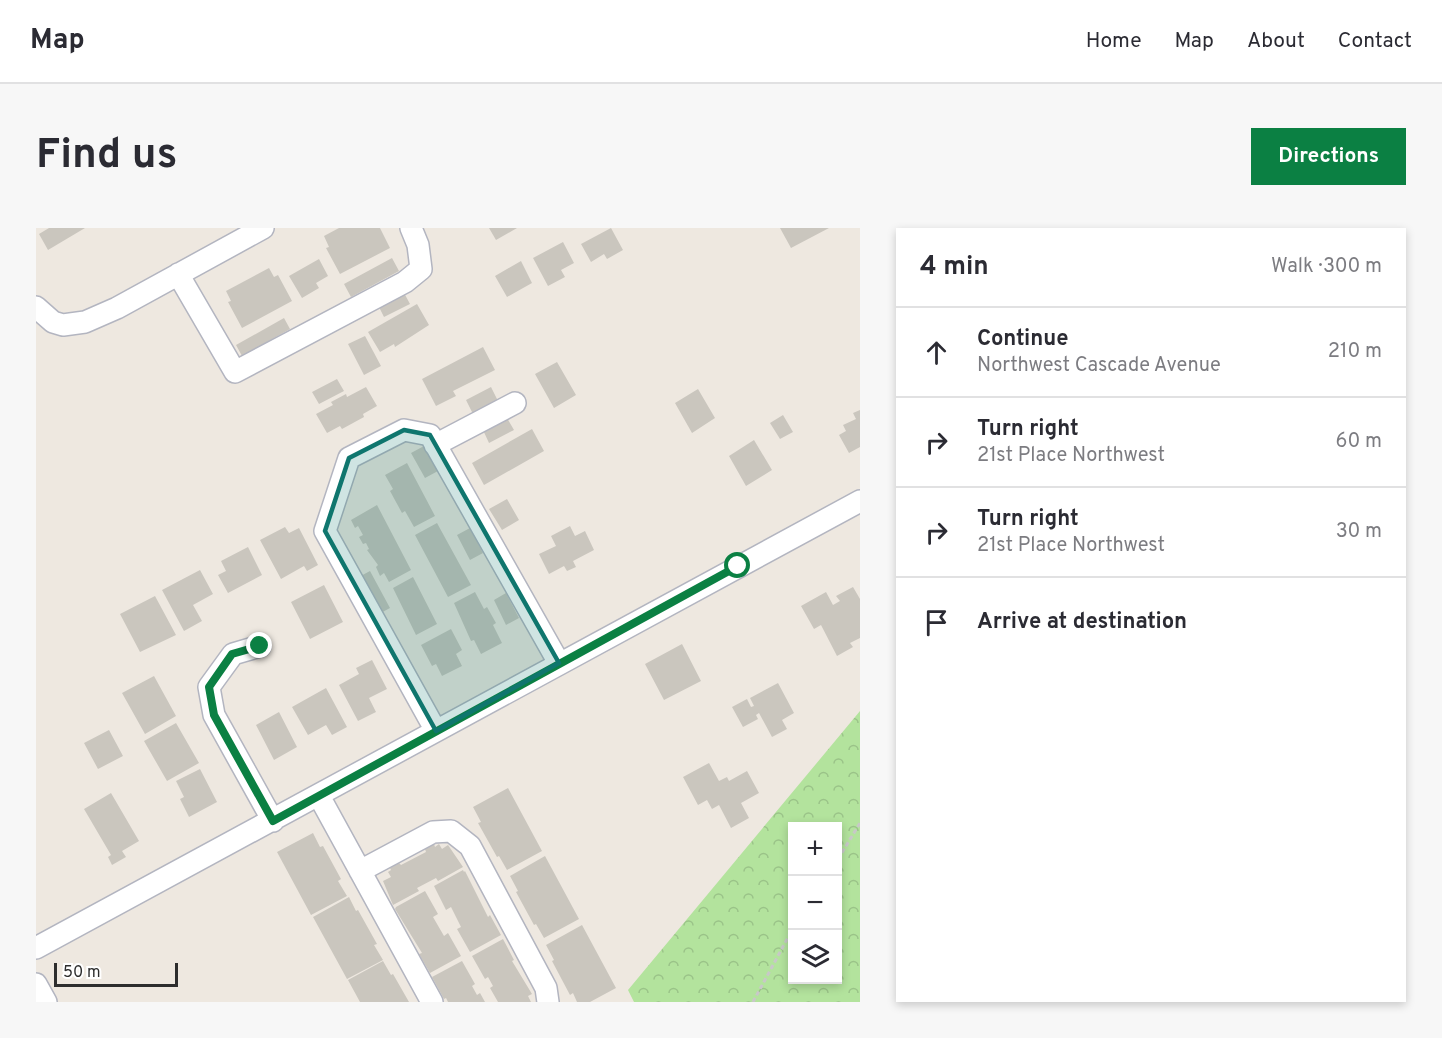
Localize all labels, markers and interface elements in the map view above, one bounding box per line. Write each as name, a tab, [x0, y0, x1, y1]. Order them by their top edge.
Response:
text: Map	[30, 23, 85, 59]
text: Home	[1086, 28, 1142, 55]
text: Map	[1175, 28, 1214, 55]
text: About	[1247, 28, 1305, 55]
text: Contact	[1338, 28, 1412, 55]
button: Directions	[1251, 128, 1406, 185]
text: Find us	[36, 130, 177, 183]
text: 4 min	[920, 251, 989, 284]
text: Walk · 300 m	[1271, 254, 1382, 280]
text: Continue	[977, 326, 1068, 353]
icon: ahead	[920, 336, 953, 369]
text: 210 m	[1328, 339, 1382, 365]
text: Northwest Cascade Avenue	[977, 353, 1221, 379]
text: Turn right	[977, 416, 1079, 443]
icon: right	[920, 426, 953, 459]
text: 60 m	[1336, 429, 1382, 455]
text: 21st Place Northwest	[977, 443, 1165, 469]
text: Turn right	[977, 506, 1079, 533]
icon: right	[920, 516, 953, 549]
text: 30 m	[1336, 519, 1382, 545]
text: 21st Place Northwest	[977, 533, 1165, 559]
route start	[724, 552, 750, 578]
icon: arrive	[920, 606, 953, 639]
text: Arrive at destination	[977, 609, 1187, 636]
route end	[246, 632, 272, 658]
map controls	[788, 822, 842, 984]
button: +	[788, 822, 842, 876]
button: −	[788, 876, 842, 930]
button: layers	[788, 930, 842, 984]
scale bar	[54, 960, 178, 988]
text: 50 m	[63, 963, 101, 983]

